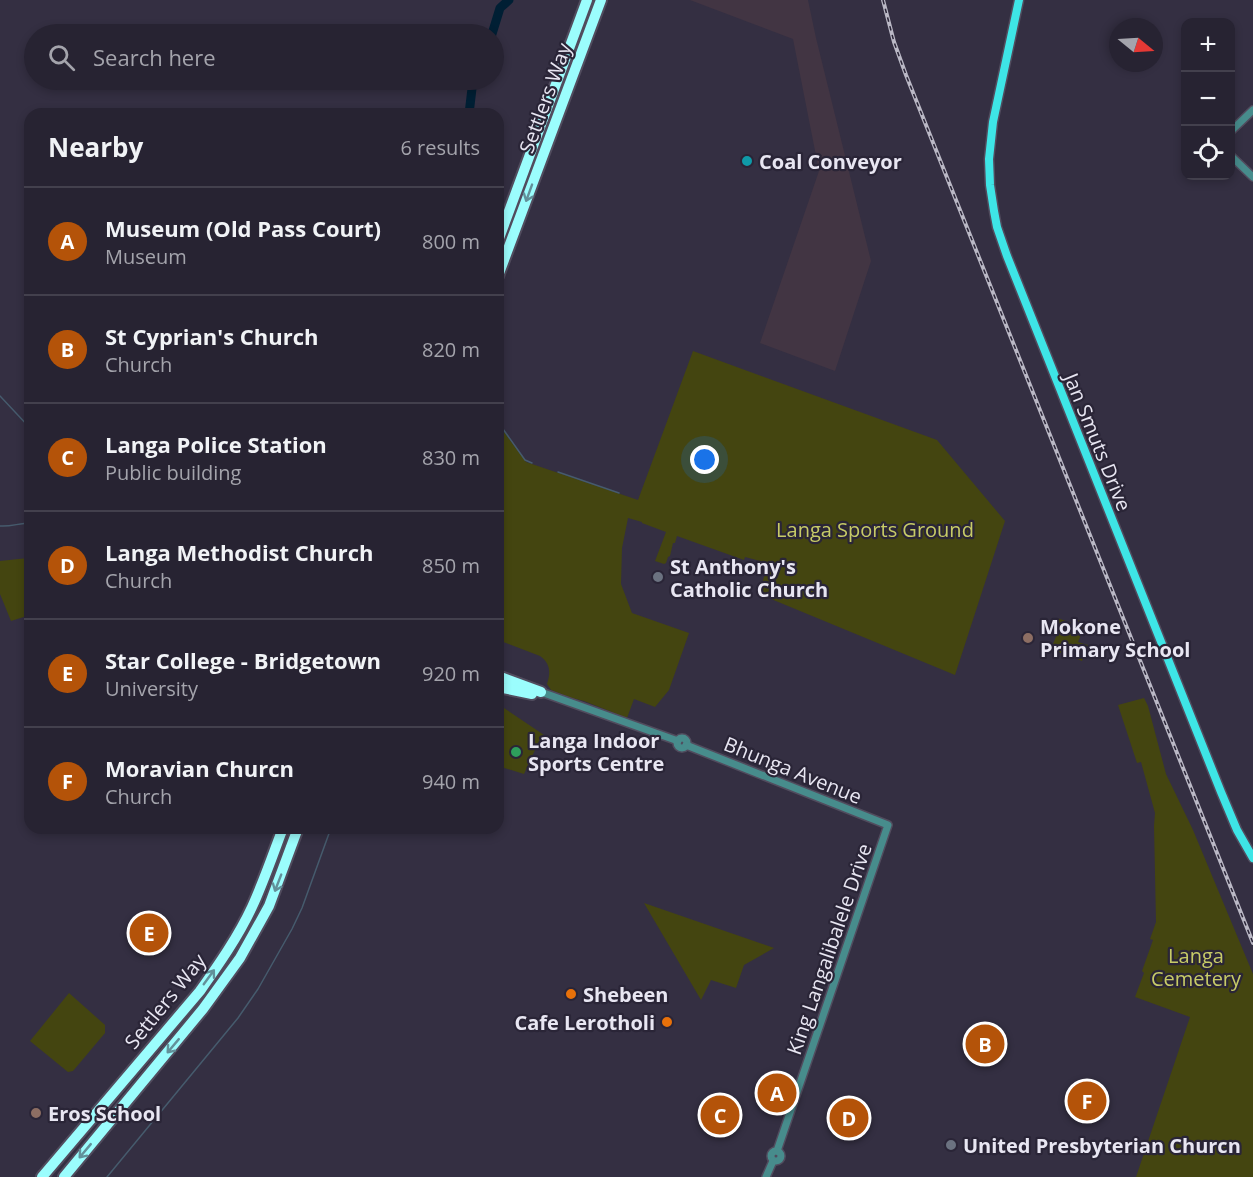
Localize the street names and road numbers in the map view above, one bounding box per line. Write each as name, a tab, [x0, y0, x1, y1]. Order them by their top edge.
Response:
street label: Settlers Way	[513, 38, 578, 157]
street label: Jan Smuts Drive	[1057, 367, 1138, 515]
street label: Bhunga Avenue	[720, 730, 866, 810]
street label: King Langalibalele Drive	[780, 840, 878, 1058]
street label: Settlers Way	[118, 947, 212, 1054]

